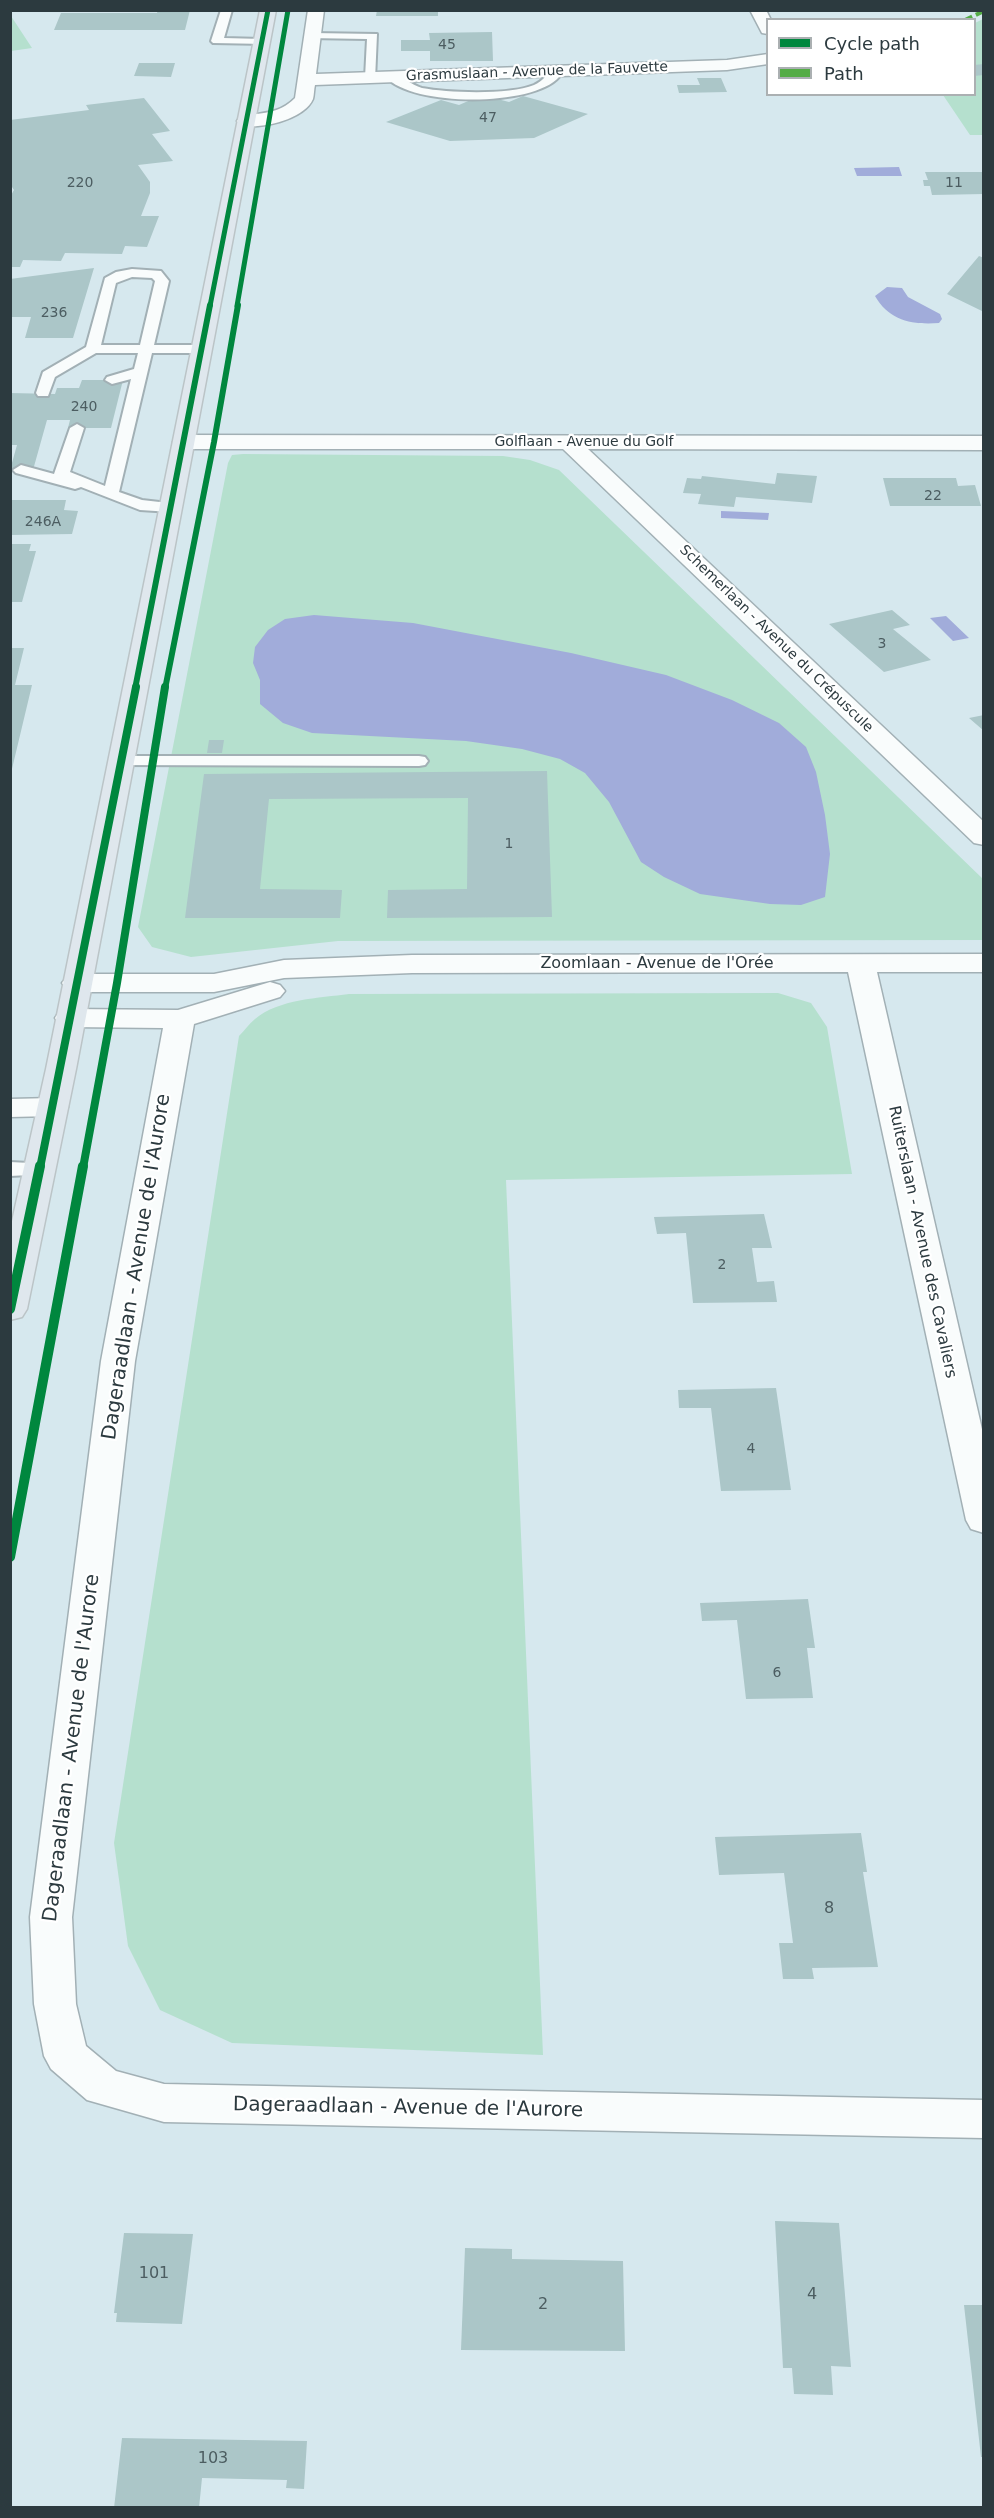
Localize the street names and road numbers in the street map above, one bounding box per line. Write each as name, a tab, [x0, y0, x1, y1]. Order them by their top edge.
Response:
street label: Grasmuslaan - Avenue de la Fauvette	[406, 59, 668, 85]
street label: Golflaan - Avenue du Golf	[494, 434, 674, 450]
street label: Schemerlaan - Avenue du Crépuscule	[676, 542, 876, 736]
street label: Zoomlaan - Avenue de l'Orée	[540, 954, 774, 974]
street label: Dageraadlaan - Avenue de l'Aurore	[98, 1092, 176, 1442]
street label: Ruiterslaan - Avenue des Cavaliers	[884, 1104, 960, 1380]
street label: Dageraadlaan - Avenue de l'Aurore	[39, 1573, 105, 1923]
street label: Dageraadlaan - Avenue de l'Aurore	[233, 2093, 583, 2123]

